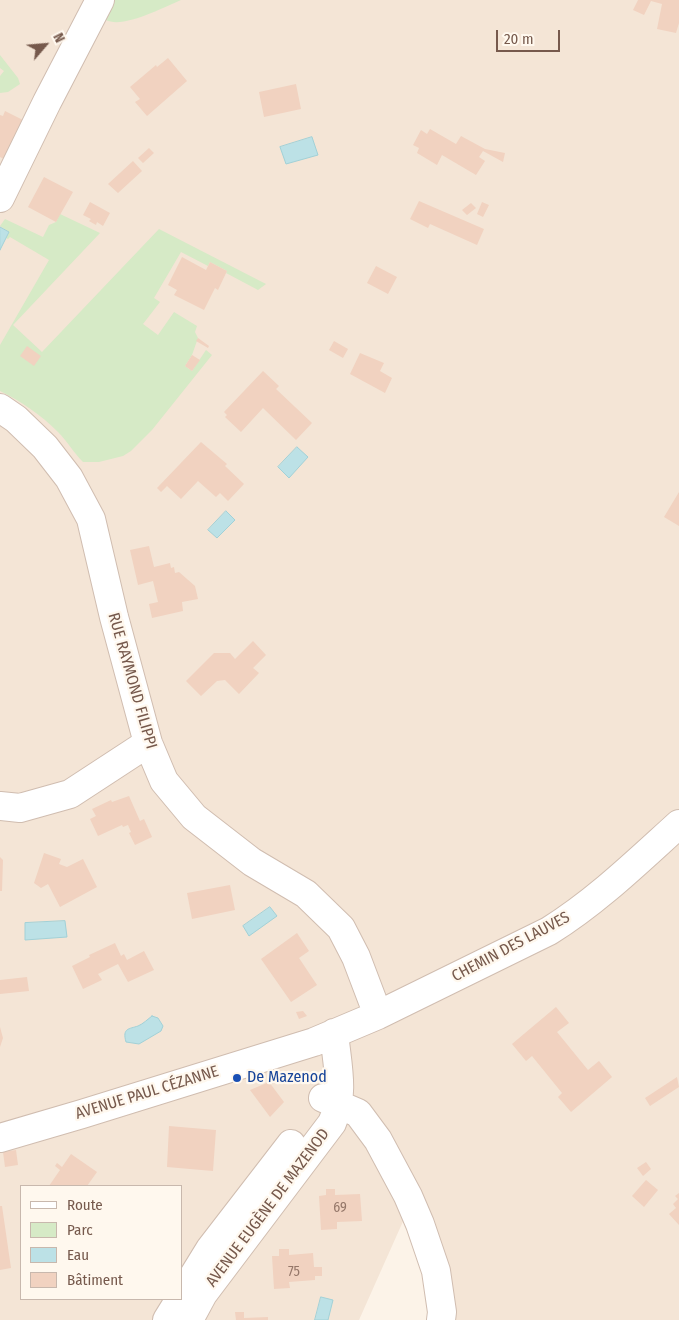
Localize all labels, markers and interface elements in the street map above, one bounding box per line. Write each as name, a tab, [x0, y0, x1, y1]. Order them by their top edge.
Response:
north arrow	[20, 20, 70, 70]
scale bar	[499, 20, 563, 52]
text: N	[49, 30, 68, 46]
text: 20 m	[504, 30, 534, 48]
street label: RUE RAYMOND FILIPPI	[103, 611, 161, 751]
street label: CHEMIN DES LAUVES	[449, 908, 573, 986]
street label: AVENUE PAUL CÉZANNE	[73, 1062, 221, 1124]
place label: De Mazenod	[247, 1068, 327, 1088]
marker: De Mazenod	[231, 1072, 243, 1084]
street label: AVENUE EUGÈNE DE MAZENOD	[202, 1125, 334, 1291]
legend	[20, 1185, 182, 1300]
text: Route	[67, 1196, 103, 1214]
house number: 69	[333, 1200, 347, 1216]
text: Parc	[67, 1221, 93, 1239]
text: Eau	[67, 1246, 89, 1264]
house number: 75	[288, 1264, 300, 1280]
text: Bâtiment	[67, 1271, 123, 1289]

